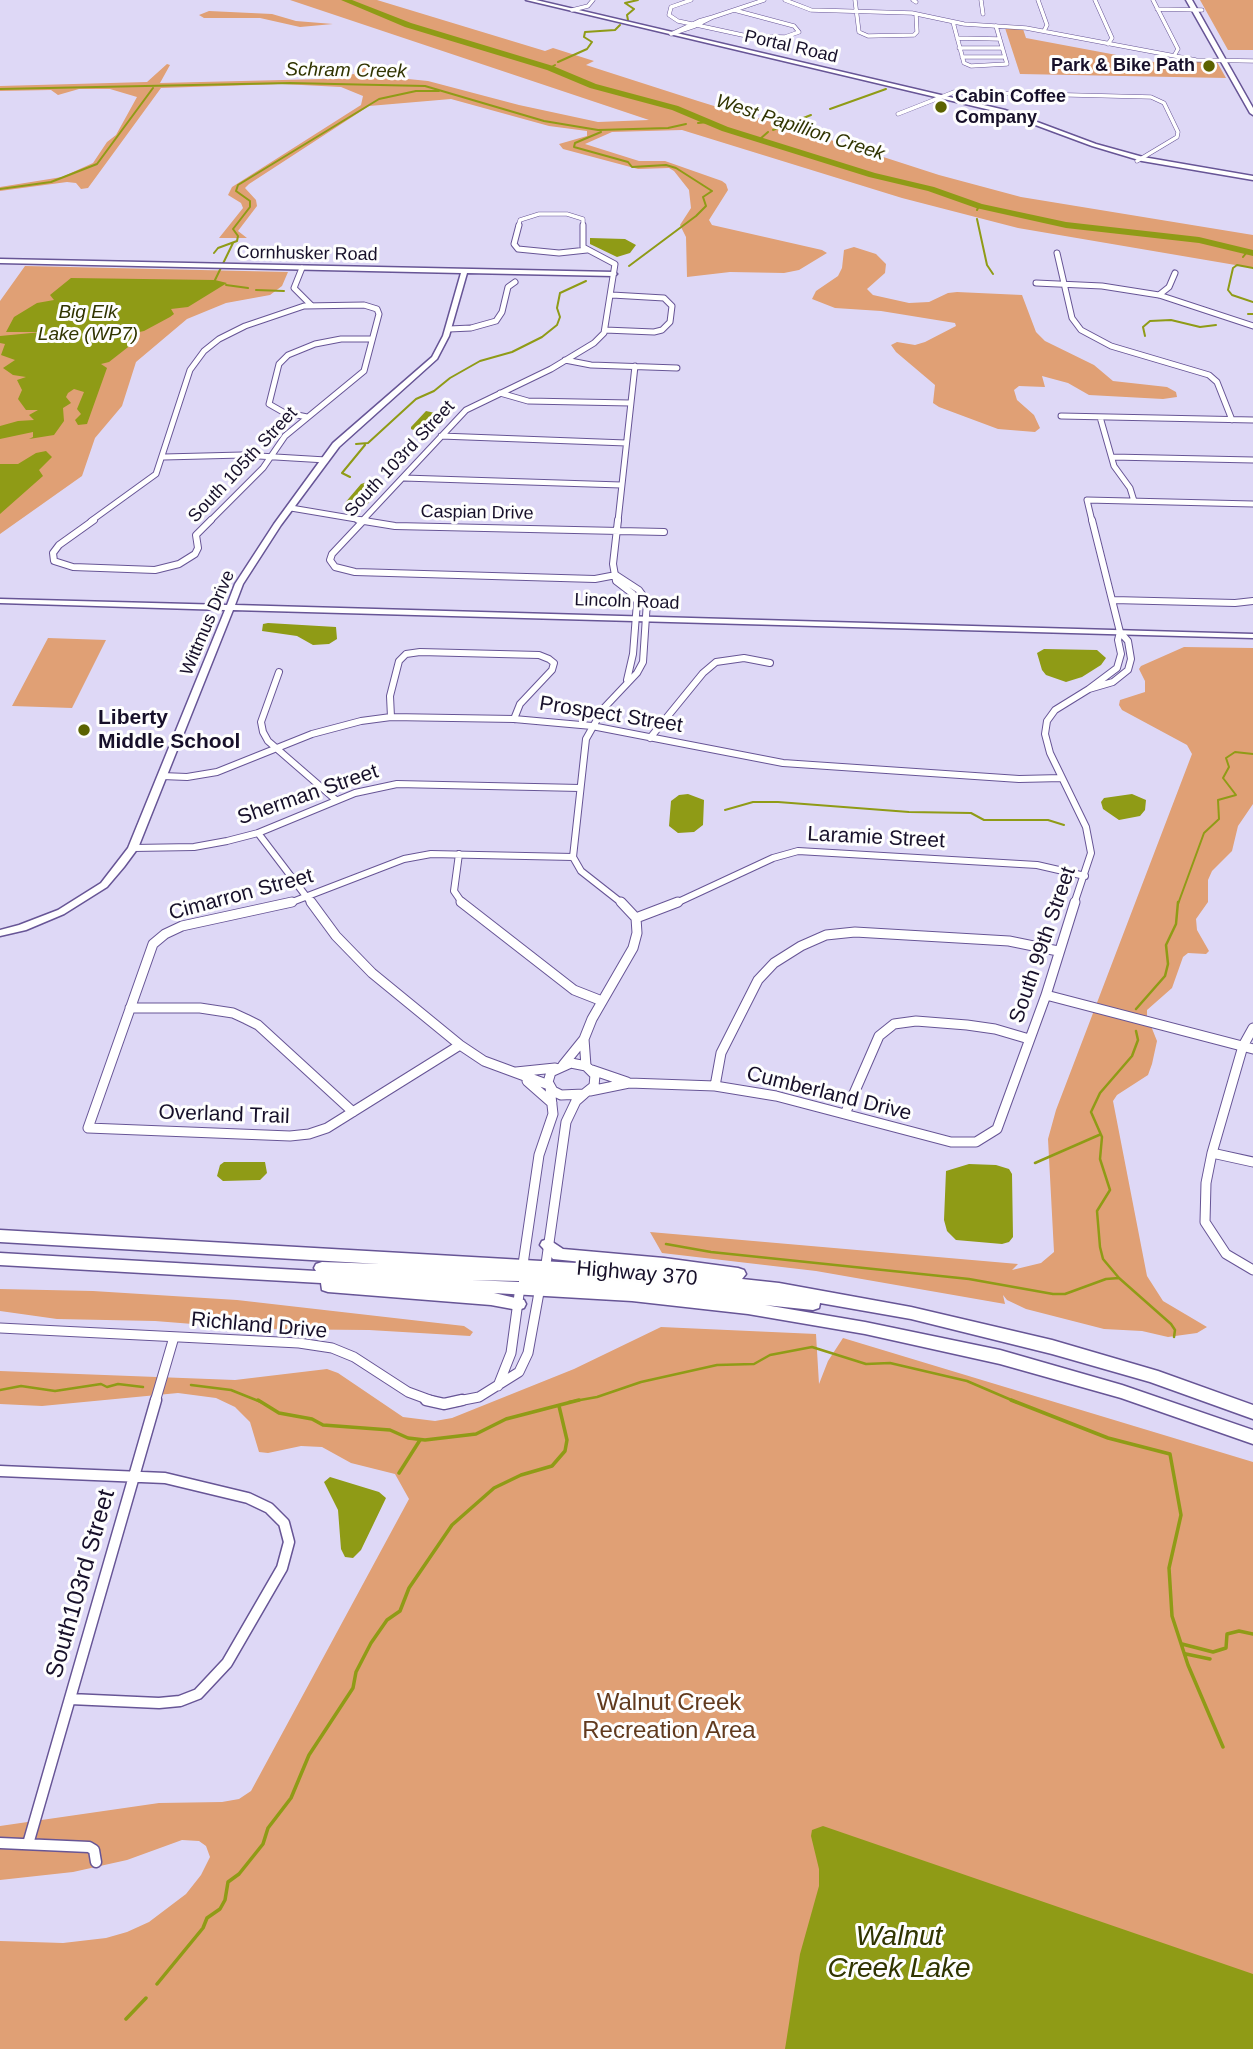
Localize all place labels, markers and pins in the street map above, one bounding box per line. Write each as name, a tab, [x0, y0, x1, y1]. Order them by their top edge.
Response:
place label: Park & Bike Path	[1051, 55, 1195, 77]
marker: Park & Bike Path	[1201, 58, 1217, 74]
place label: Cabin Coffee Company	[955, 86, 1066, 128]
marker: Cabin Coffee Company	[933, 99, 949, 115]
place label: Liberty Middle School	[98, 705, 240, 755]
marker: Liberty Middle School	[76, 722, 92, 738]

